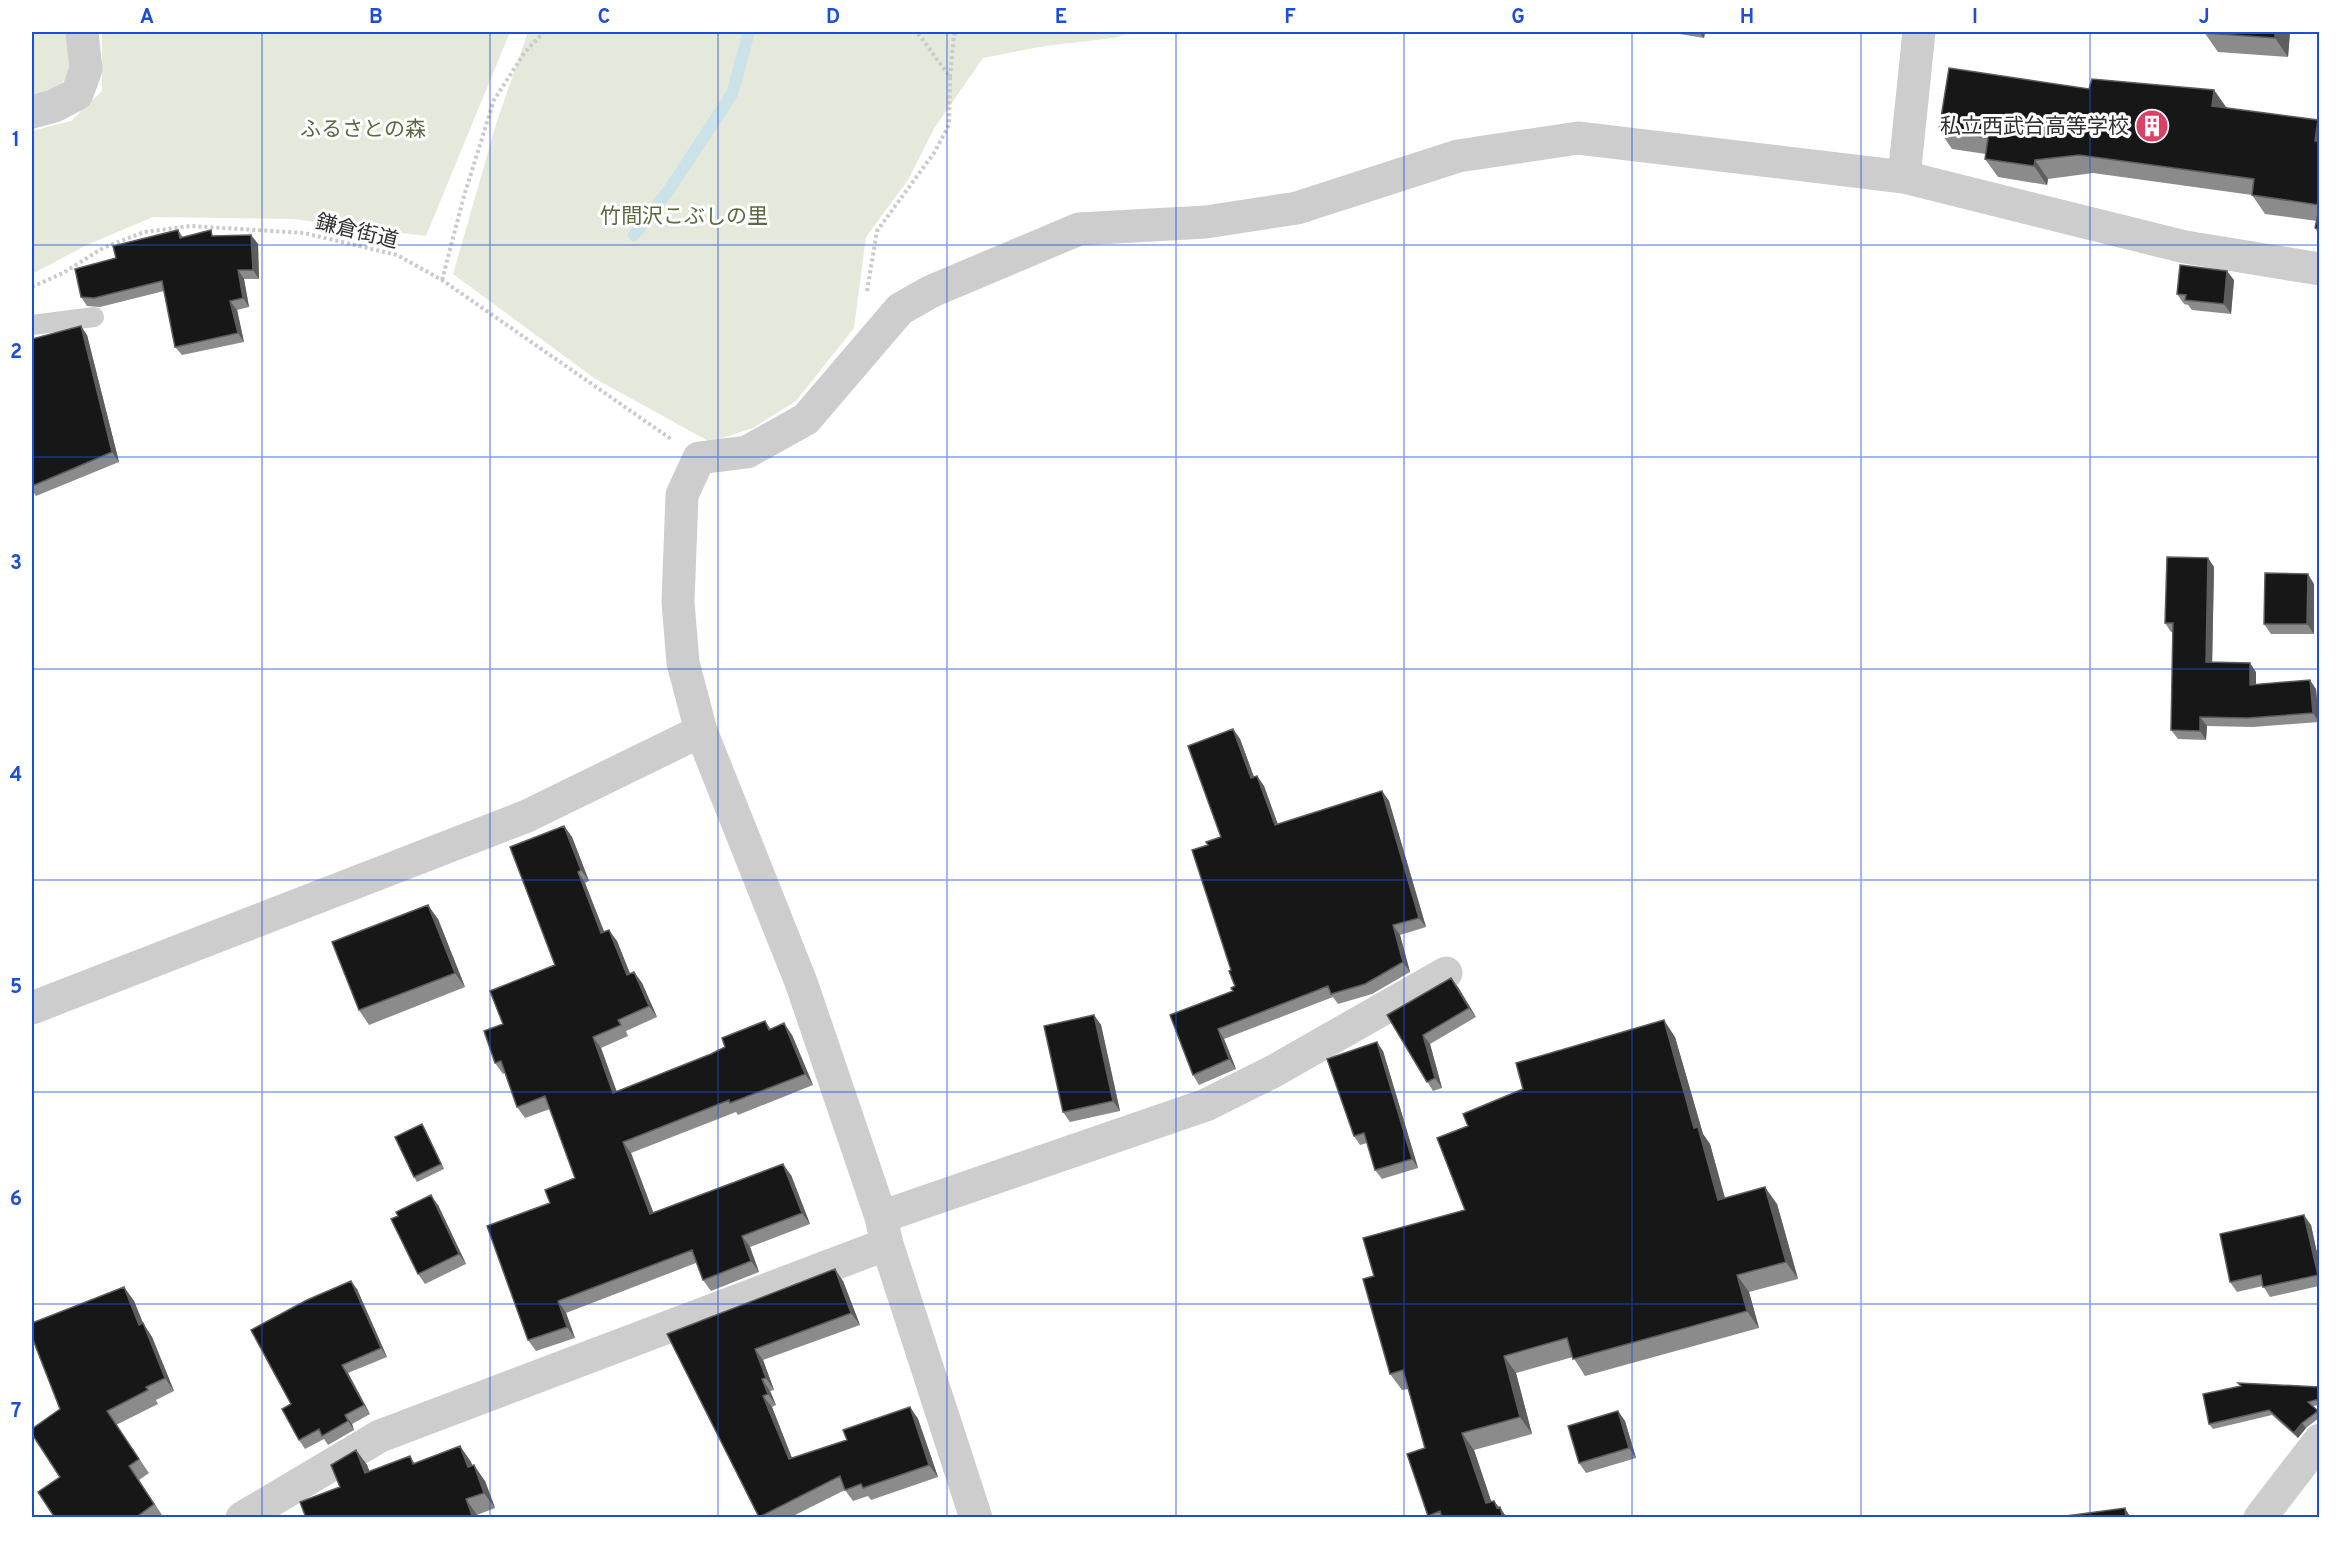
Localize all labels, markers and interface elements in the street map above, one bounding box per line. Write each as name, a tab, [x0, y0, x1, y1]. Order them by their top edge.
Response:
text: A	[140, 5, 154, 31]
text: B	[369, 5, 383, 31]
text: C	[598, 5, 610, 31]
text: D	[826, 5, 840, 31]
text: E	[1055, 5, 1067, 31]
text: F	[1284, 5, 1296, 31]
text: G	[1511, 5, 1525, 31]
text: H	[1740, 5, 1754, 31]
text: I	[1972, 5, 1978, 31]
text: J	[2198, 5, 2210, 31]
building icon: 私立西武台高等学校	[2134, 108, 2170, 144]
place label: 私立西武台高等学校	[1940, 114, 2129, 141]
park label: ふるさとの森	[300, 117, 426, 144]
text: 1	[12, 128, 20, 154]
park label: 竹間沢こぶしの里	[600, 204, 768, 231]
street label: 鎌倉街道	[313, 209, 401, 256]
text: 2	[10, 340, 22, 366]
text: 3	[10, 551, 22, 577]
text: 4	[10, 763, 22, 789]
text: 5	[10, 975, 22, 1001]
text: 6	[10, 1187, 22, 1213]
text: 7	[11, 1399, 21, 1425]

